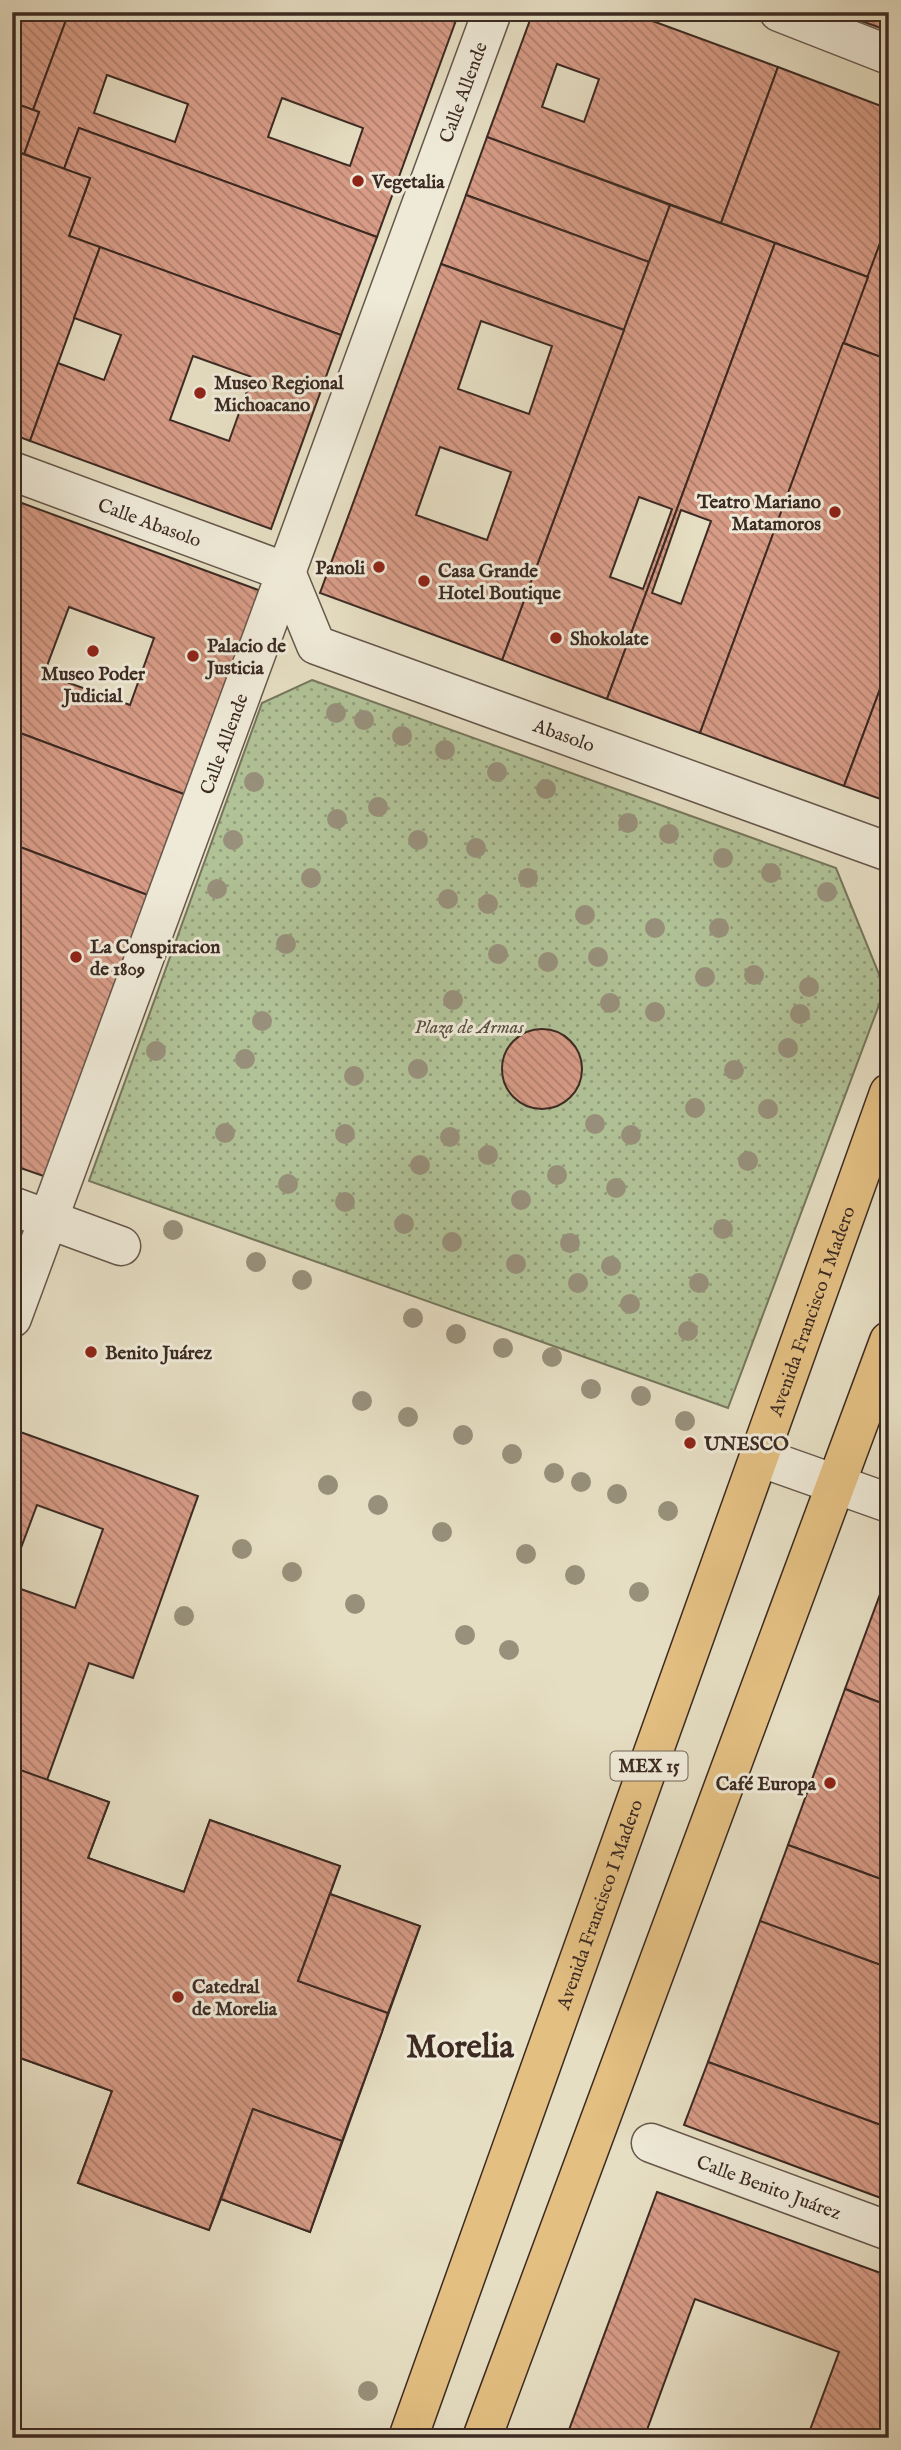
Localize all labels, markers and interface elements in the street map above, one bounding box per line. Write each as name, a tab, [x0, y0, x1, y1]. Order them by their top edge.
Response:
street label: Calle Allende	[435, 39, 494, 147]
place label: Vegetalia	[371, 171, 445, 195]
marker: Vegetalia	[350, 173, 366, 189]
place label: Museo Regional Michoacano	[214, 372, 344, 418]
marker: Museo Regional Michoacano	[192, 385, 208, 401]
place label: Teatro Mariano Matamoros	[696, 491, 821, 537]
street label: Calle Abasolo	[94, 494, 204, 554]
marker: Teatro Mariano Matamoros	[827, 504, 843, 520]
place label: Panoli	[315, 557, 365, 581]
marker: Panoli	[371, 559, 387, 575]
place label: Casa Grande Hotel Boutique	[438, 560, 561, 606]
marker: Casa Grande Hotel Boutique	[416, 573, 432, 589]
place label: Shokolate	[570, 628, 649, 652]
marker: Shokolate	[548, 630, 564, 646]
place label: Palacio de Justicia	[204, 635, 286, 681]
marker: Museo Poder Judicial	[85, 643, 101, 659]
marker: Palacio de Justicia	[185, 648, 201, 664]
place label: Museo Poder Judicial	[41, 663, 146, 709]
street label: Calle Allende	[195, 690, 255, 798]
street label: Abasolo	[529, 714, 598, 759]
place label: La Conspiracion de 1809	[90, 936, 220, 982]
marker: La Conspiracion de 1809	[68, 949, 84, 965]
park label: Plaza de Armas	[414, 1016, 524, 1040]
street label: Avenida Francisco I Madero	[764, 1203, 862, 1421]
place label: Benito Juárez	[105, 1342, 212, 1366]
marker: Benito Juárez	[83, 1344, 99, 1360]
place label: UNESCO	[703, 1433, 789, 1457]
marker: UNESCO	[682, 1435, 698, 1451]
road number: MEX 15	[610, 1751, 688, 1780]
place label: Café Europa	[716, 1773, 817, 1797]
marker: Café Europa	[822, 1775, 838, 1791]
street label: Avenida Francisco I Madero	[552, 1797, 649, 2014]
place label: Catedral de Morelia	[192, 1976, 278, 2022]
marker: Catedral de Morelia	[170, 1989, 186, 2005]
district label: Morelia	[406, 2027, 515, 2069]
street label: Calle Benito Juárez	[693, 2151, 844, 2226]

